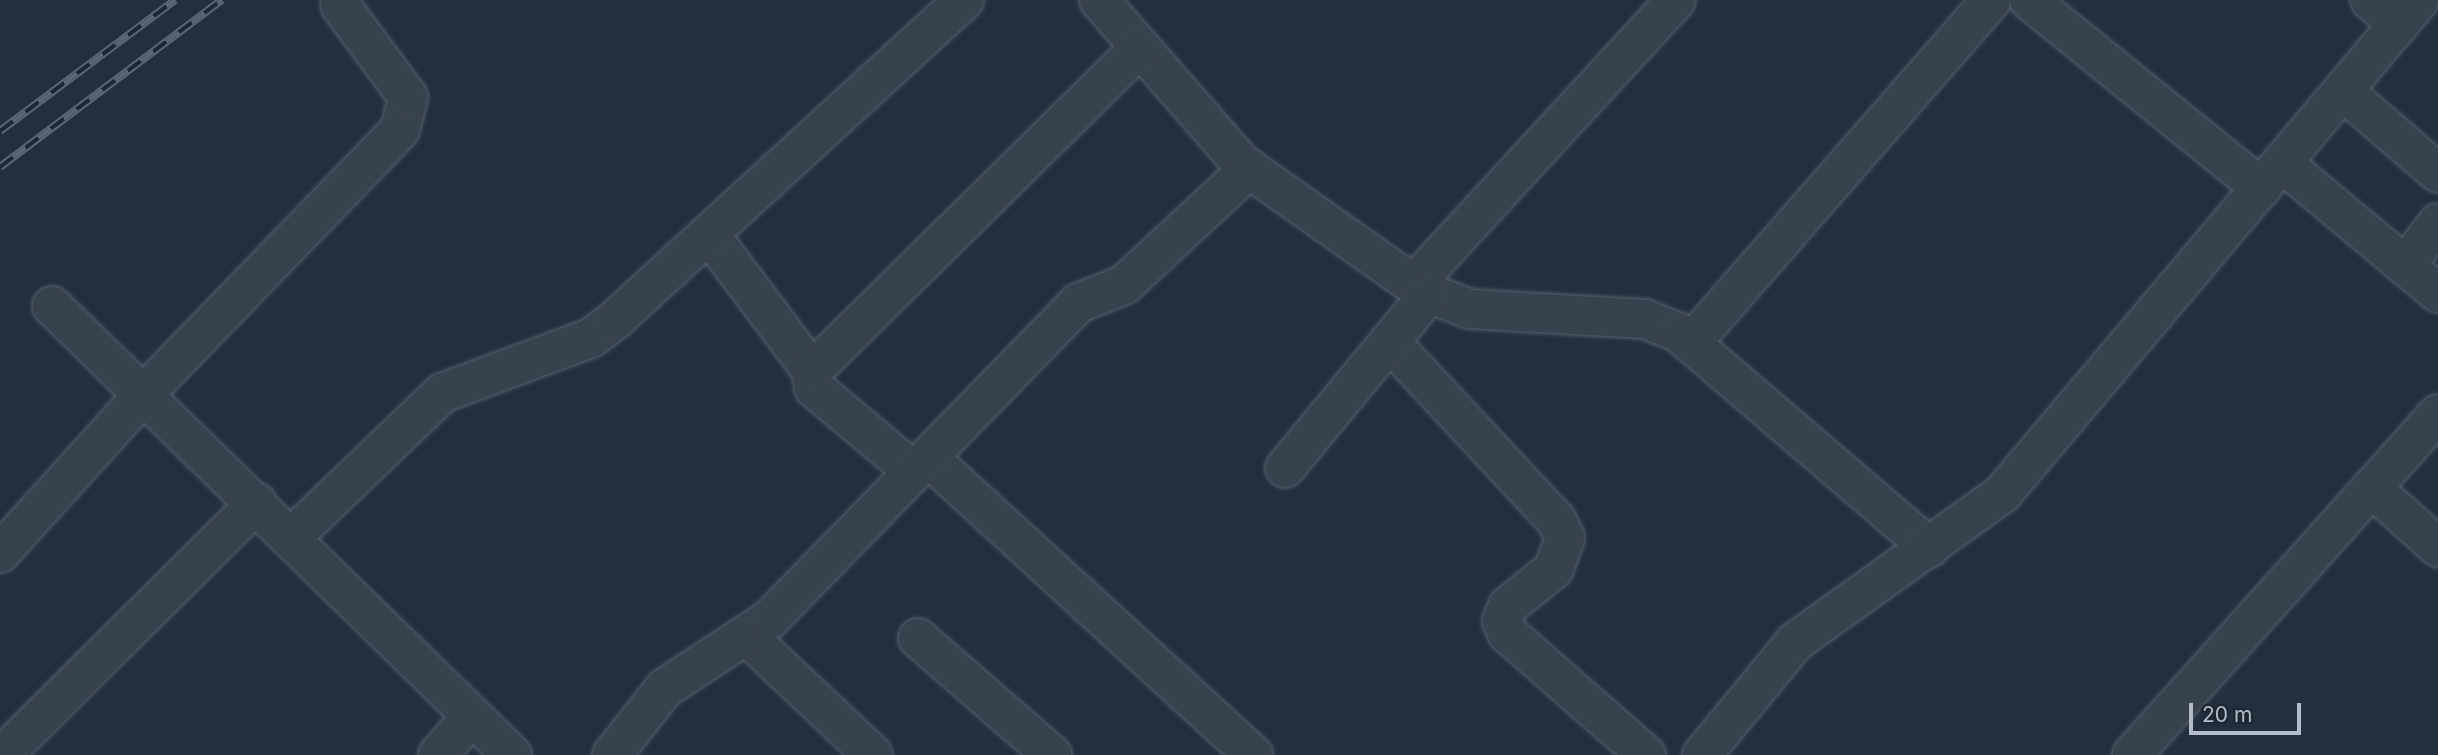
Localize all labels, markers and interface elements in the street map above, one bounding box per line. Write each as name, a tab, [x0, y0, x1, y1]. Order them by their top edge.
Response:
scale bar	[2193, 688, 2305, 732]
text: 20 m	[2202, 702, 2252, 727]

